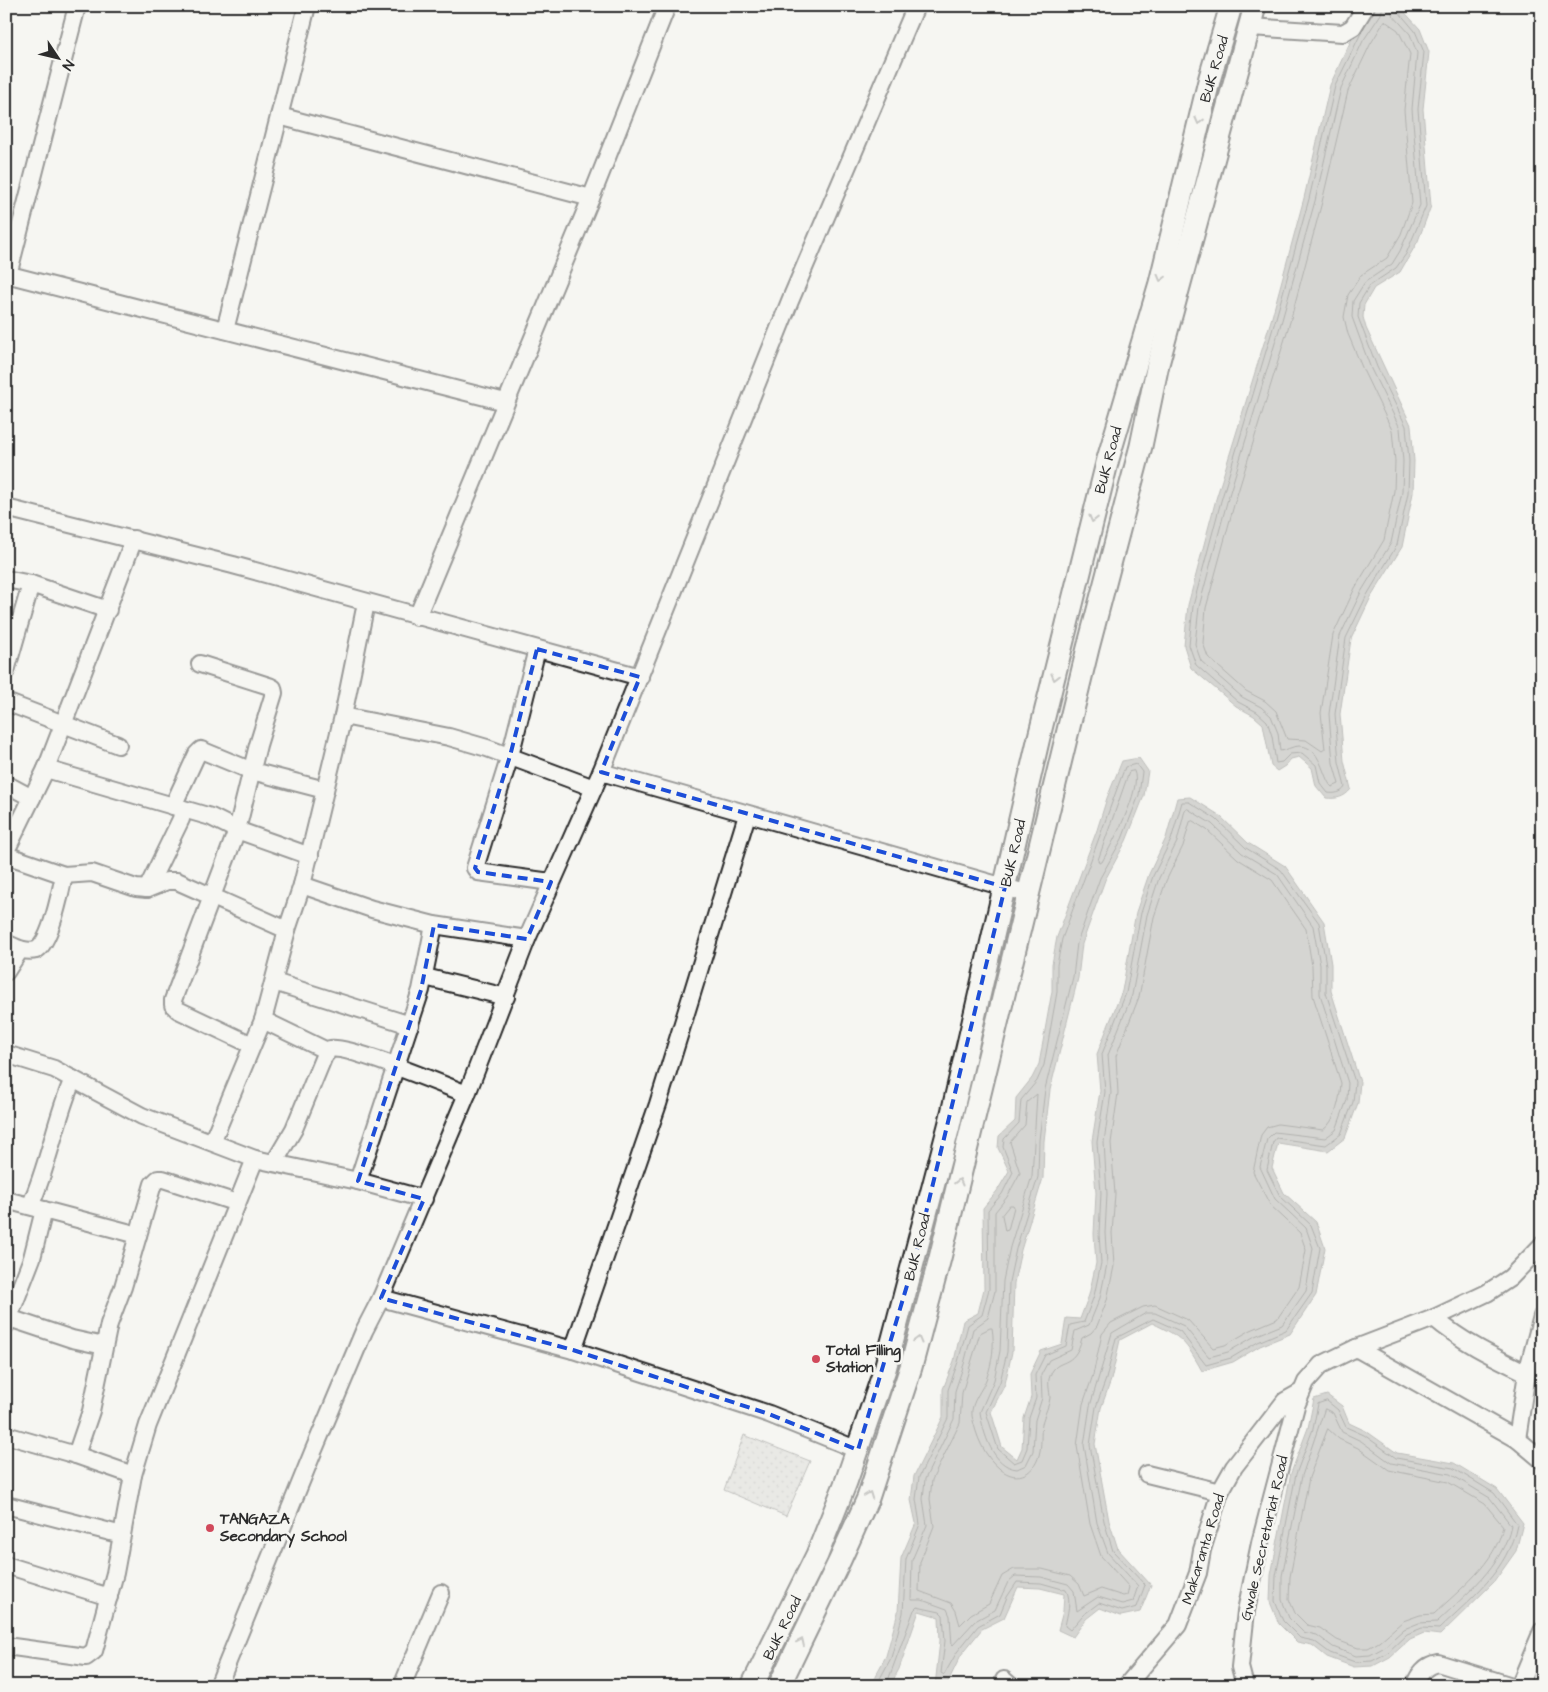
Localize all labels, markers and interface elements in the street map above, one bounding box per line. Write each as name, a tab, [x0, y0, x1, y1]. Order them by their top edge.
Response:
north arrow	[32, 32, 82, 82]
street label: BUK Road	[1195, 33, 1234, 105]
text: N	[57, 56, 79, 74]
one-way arrow	[1195, 116, 1205, 124]
one-way arrow	[1156, 274, 1166, 282]
street label: BUK Road	[1089, 424, 1128, 496]
one-way arrow	[1088, 515, 1099, 524]
one-way arrow	[1050, 672, 1060, 680]
street label: BUK Road	[996, 817, 1032, 889]
one-way arrow	[953, 1178, 964, 1187]
street label: BUK Road	[899, 1211, 936, 1283]
one-way arrow	[913, 1336, 923, 1344]
place label: Total Filling Station	[825, 1340, 901, 1378]
marker: Total Filling Station	[810, 1353, 822, 1365]
street label: Gwale Secretariat Road	[1235, 1453, 1294, 1623]
one-way arrow	[863, 1491, 873, 1499]
street label: Makaranta Road	[1177, 1491, 1230, 1607]
place label: TANGAZA Secondary School	[219, 1509, 347, 1548]
marker: TANGAZA Secondary School	[204, 1522, 216, 1534]
street label: BUK Road	[758, 1593, 807, 1664]
one-way arrow	[795, 1638, 805, 1647]

